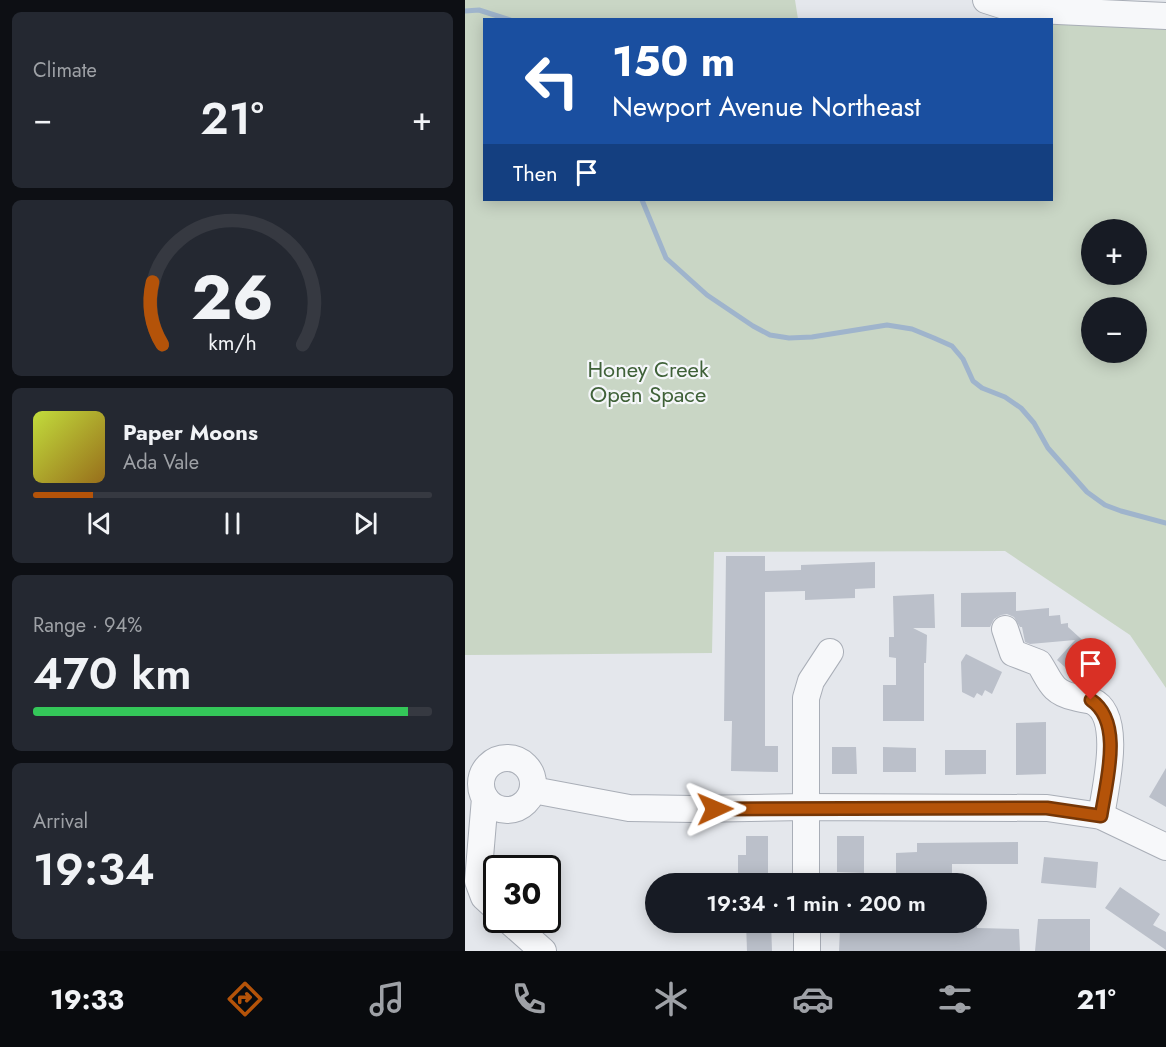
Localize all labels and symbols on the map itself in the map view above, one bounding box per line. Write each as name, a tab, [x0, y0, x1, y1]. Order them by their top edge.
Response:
park label: Honey Creek Open Space	[587, 353, 709, 410]
pin	[1065, 638, 1116, 700]
position arrow	[683, 777, 747, 841]
speed limit sign: 30	[483, 855, 561, 933]

